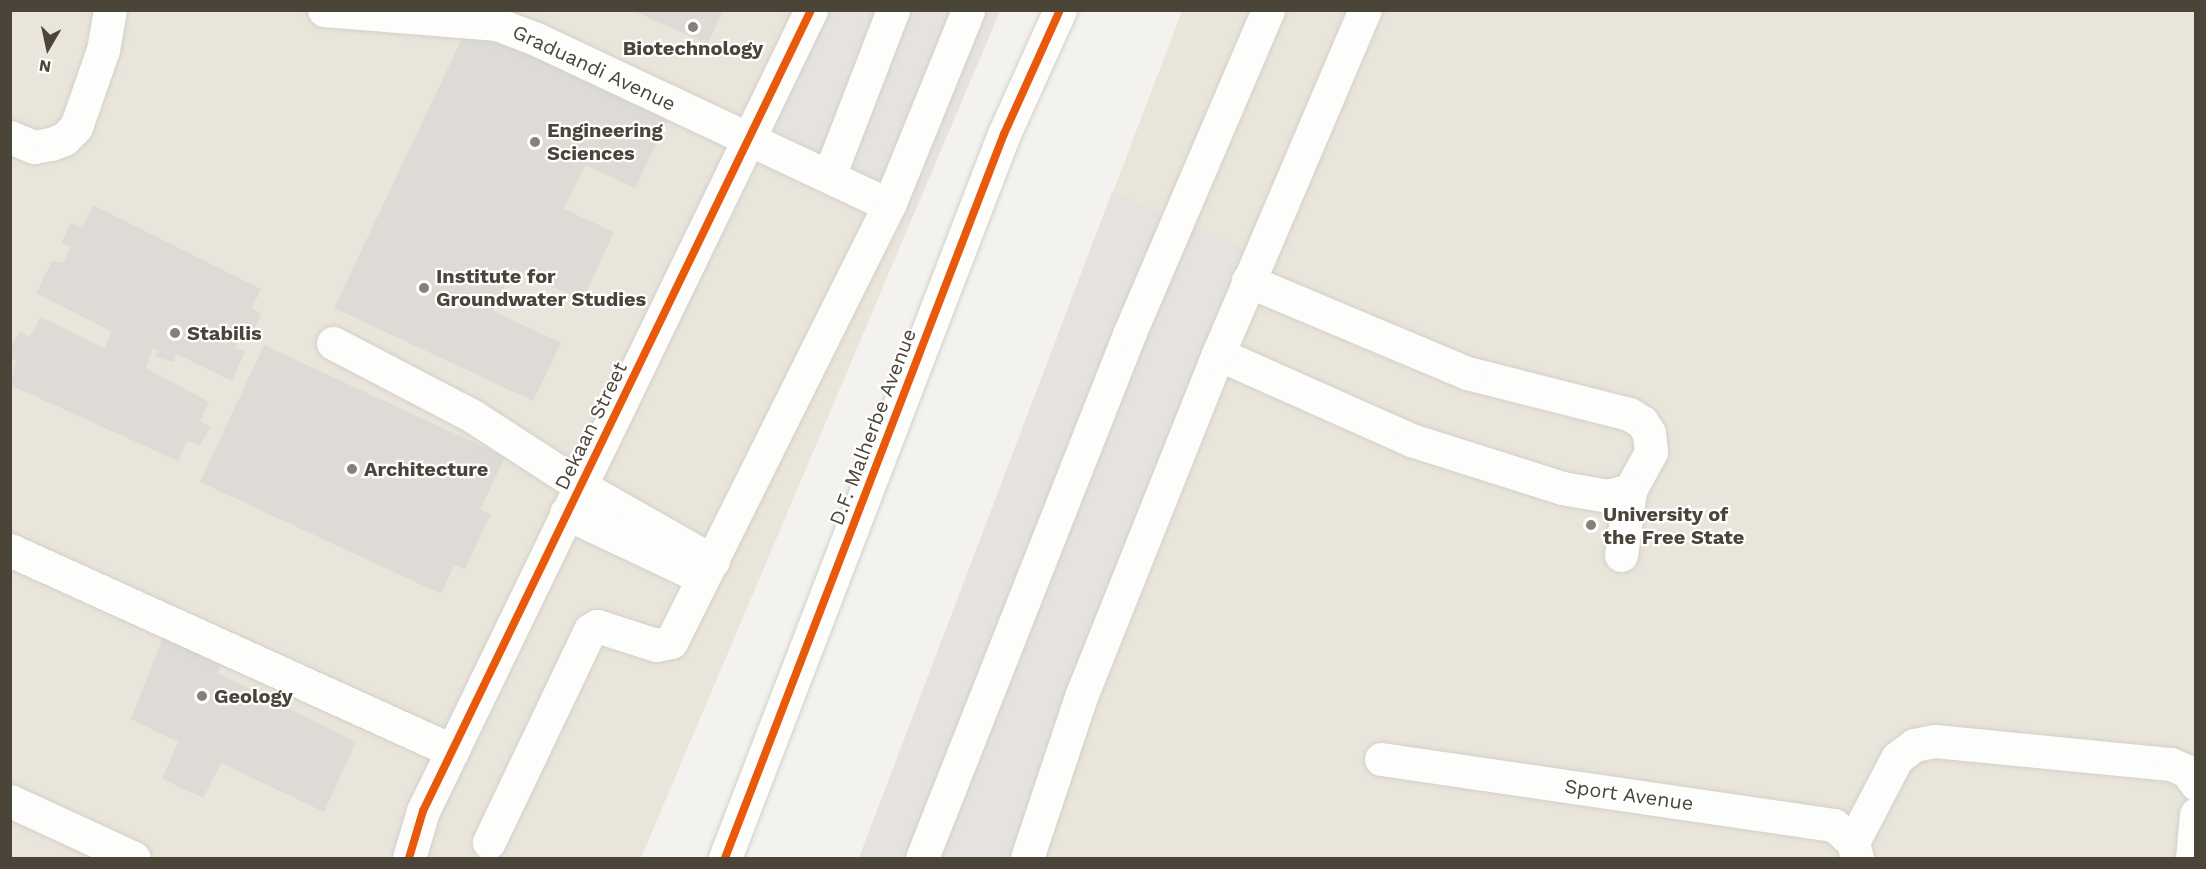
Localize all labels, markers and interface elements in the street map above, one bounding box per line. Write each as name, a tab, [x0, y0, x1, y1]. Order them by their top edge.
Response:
north arrow	[18, 18, 78, 78]
street label: Graduandi Avenue	[508, 20, 680, 116]
marker: Biotechnology	[686, 20, 700, 34]
place label: Biotechnology	[623, 36, 763, 60]
text: N	[38, 56, 52, 77]
place label: Engineering Sciences	[547, 118, 663, 165]
marker: Engineering Sciences	[528, 135, 542, 149]
place label: Institute for Groundwater Studies	[436, 264, 647, 311]
marker: Institute for Groundwater Studies	[417, 281, 431, 295]
place label: Stabilis	[187, 321, 262, 345]
street label: D.F. Malherbe Avenue	[824, 325, 922, 529]
marker: Stabilis	[168, 326, 182, 340]
street label: Dekaan Street	[550, 358, 632, 494]
place label: Architecture	[364, 457, 488, 481]
marker: Architecture	[345, 462, 359, 476]
place label: University of the Free State	[1603, 502, 1744, 549]
marker: University of the Free State	[1584, 518, 1598, 532]
place label: Geology	[214, 684, 293, 708]
marker: Geology	[195, 689, 209, 703]
street label: Sport Avenue	[1563, 774, 1695, 816]

